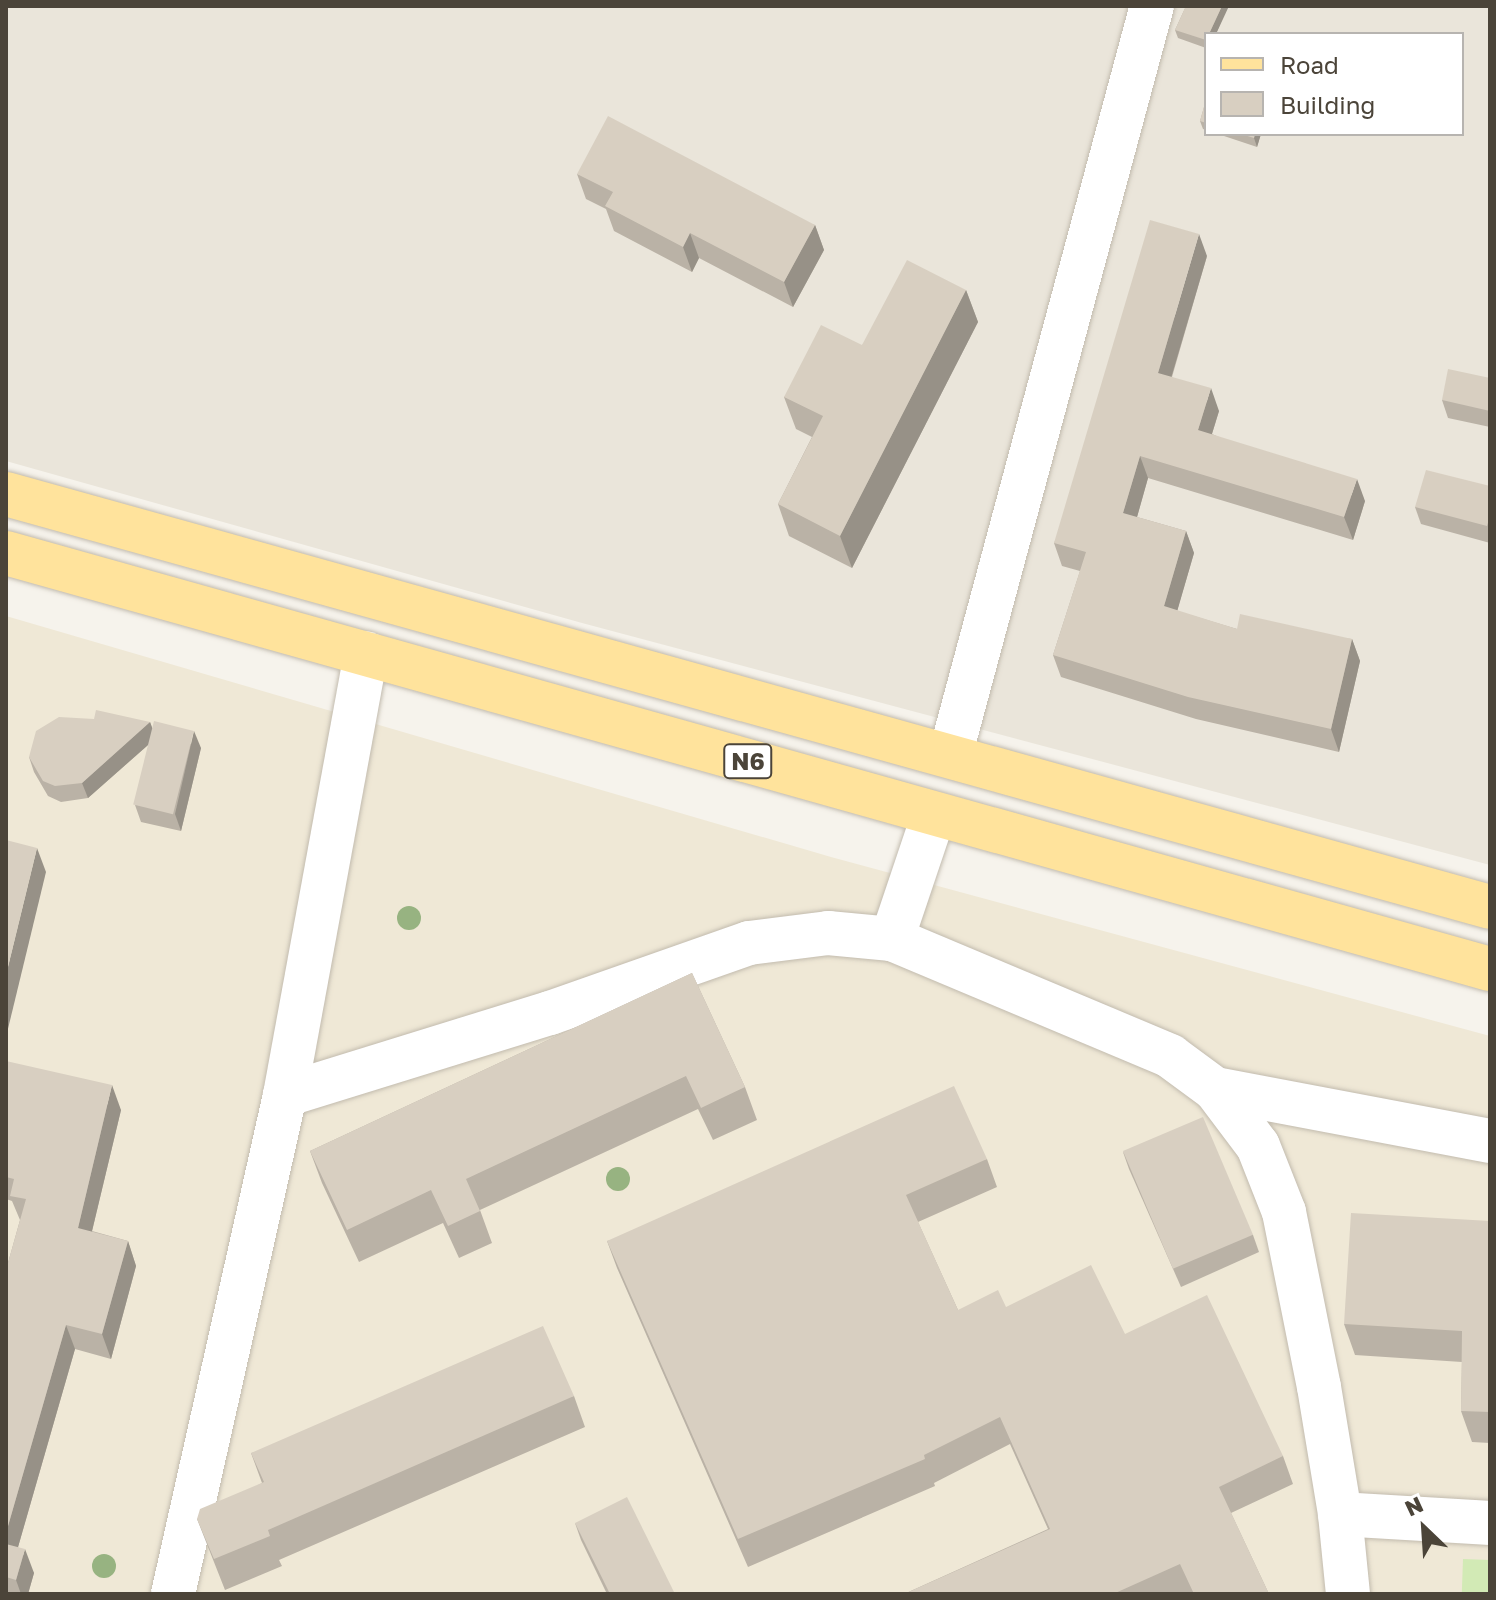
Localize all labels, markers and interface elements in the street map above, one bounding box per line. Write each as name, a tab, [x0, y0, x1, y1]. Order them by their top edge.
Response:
legend	[1204, 32, 1464, 136]
text: Road	[1280, 50, 1339, 79]
text: Building	[1280, 90, 1375, 119]
road number: N6	[722, 741, 774, 781]
north arrow	[1384, 1488, 1464, 1568]
text: N	[1400, 1490, 1427, 1522]

